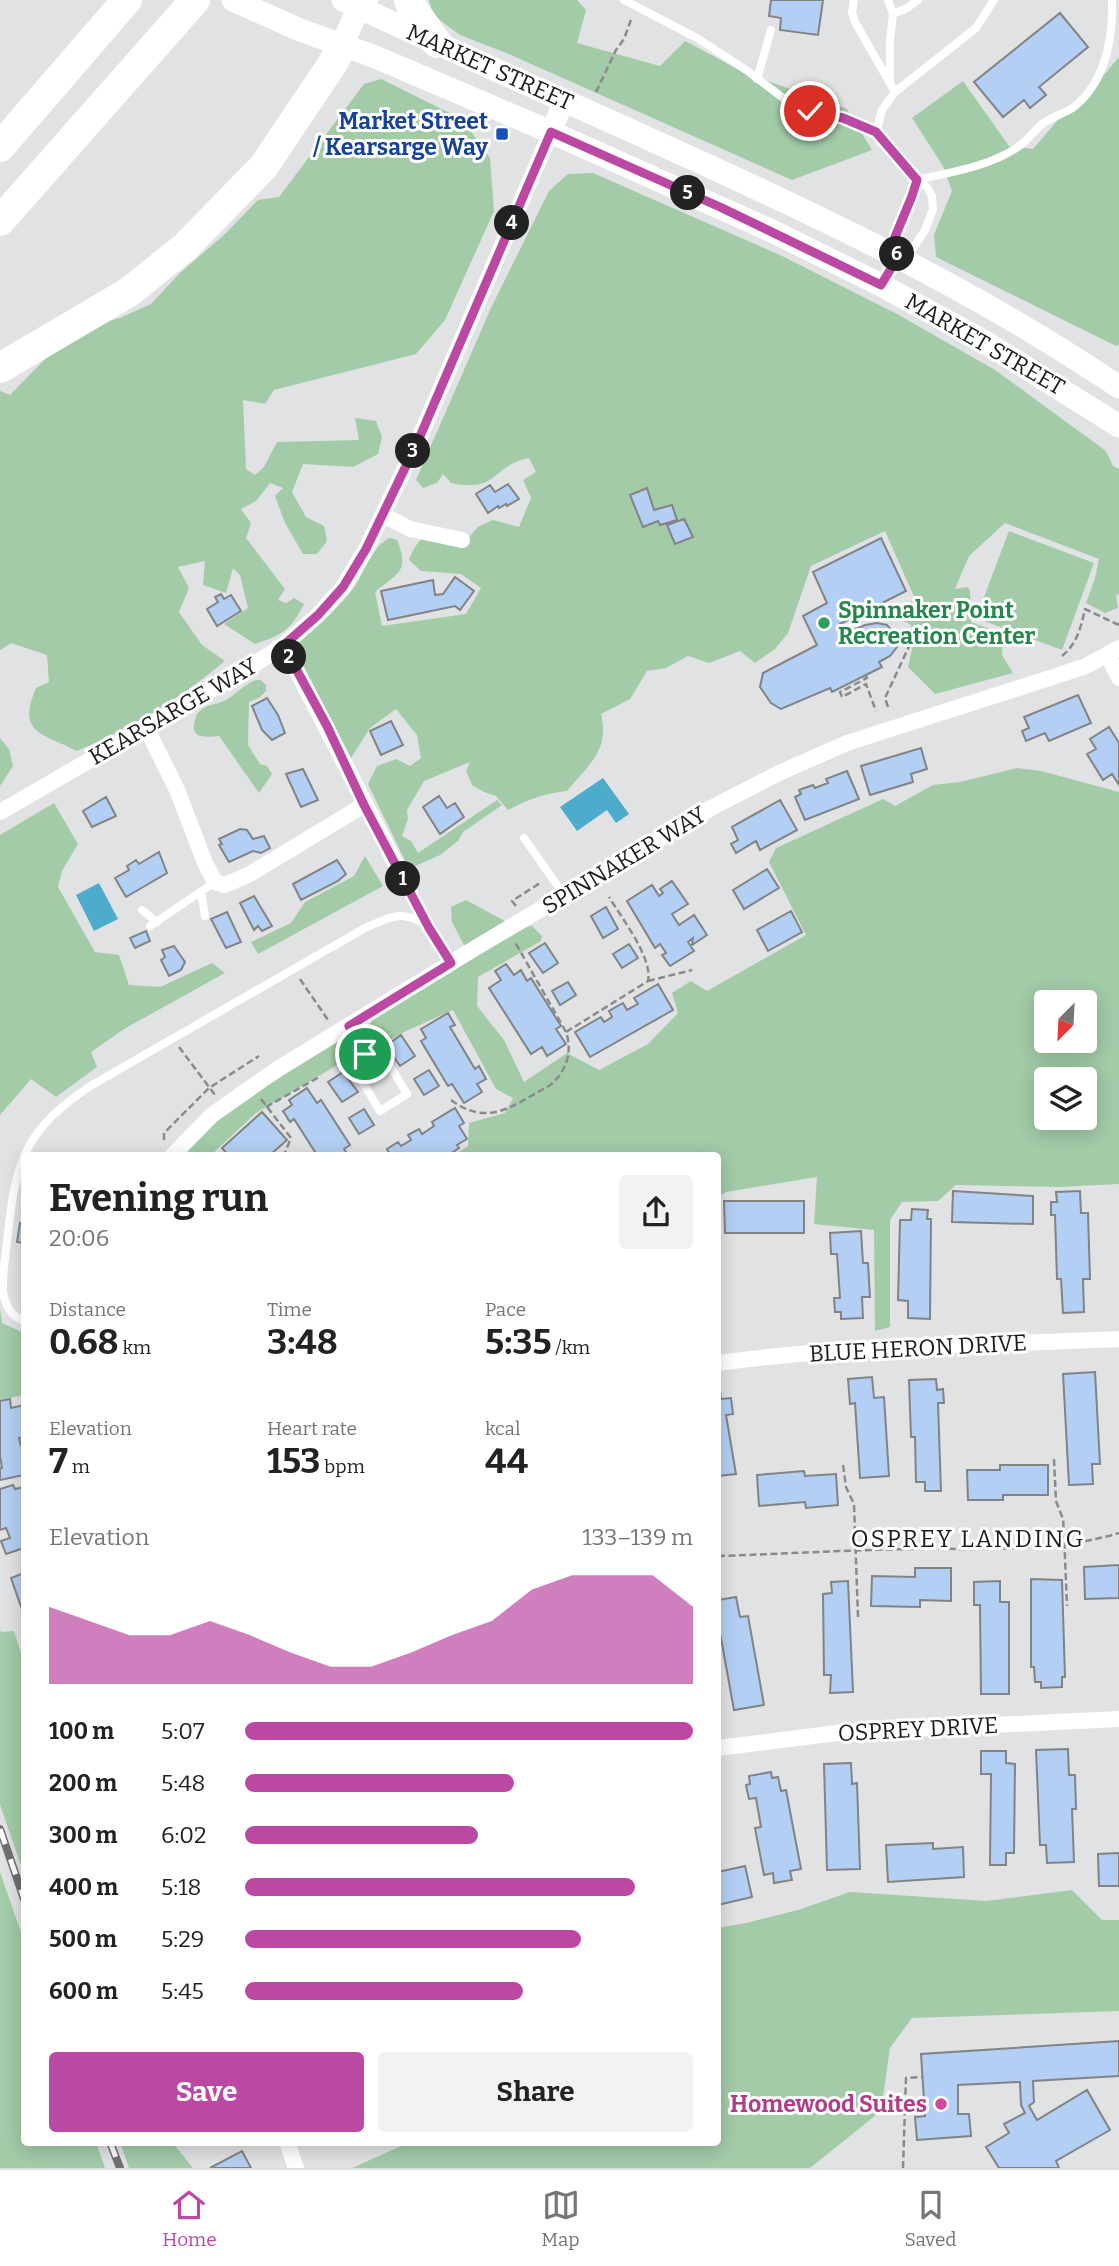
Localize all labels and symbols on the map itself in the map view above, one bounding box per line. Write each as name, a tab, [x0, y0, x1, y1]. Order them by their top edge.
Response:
street label: MARKET STREET	[402, 18, 578, 116]
pin	[780, 81, 840, 141]
place label: Market Street / Kearsarge Way	[312, 107, 488, 161]
marker: Market Street / Kearsarge Way	[494, 126, 510, 142]
pin: 5	[670, 176, 706, 210]
pin: 4	[494, 206, 530, 241]
pin: 6	[880, 236, 914, 272]
street label: MARKET STREET	[900, 287, 1070, 401]
pin: 3	[396, 434, 430, 468]
place label: Spinnaker Point Recreation Center	[838, 596, 1036, 650]
marker: Spinnaker Point Recreation Center	[816, 615, 832, 631]
pin: 2	[272, 640, 306, 674]
street label: KEARSARGE WAY	[84, 651, 262, 771]
street label: SPINNAKER WAY	[537, 800, 711, 920]
pin: 1	[386, 862, 420, 896]
north arrow	[1034, 990, 1097, 1054]
pin	[335, 1024, 395, 1084]
street label: BLUE HERON DRIVE	[808, 1328, 1028, 1368]
district label: OSPREY LANDING	[851, 1525, 1085, 1553]
street label: OSPREY DRIVE	[837, 1711, 999, 1747]
place label: Homewood Suites	[730, 2090, 927, 2118]
marker: Homewood Suites	[933, 2096, 949, 2112]

